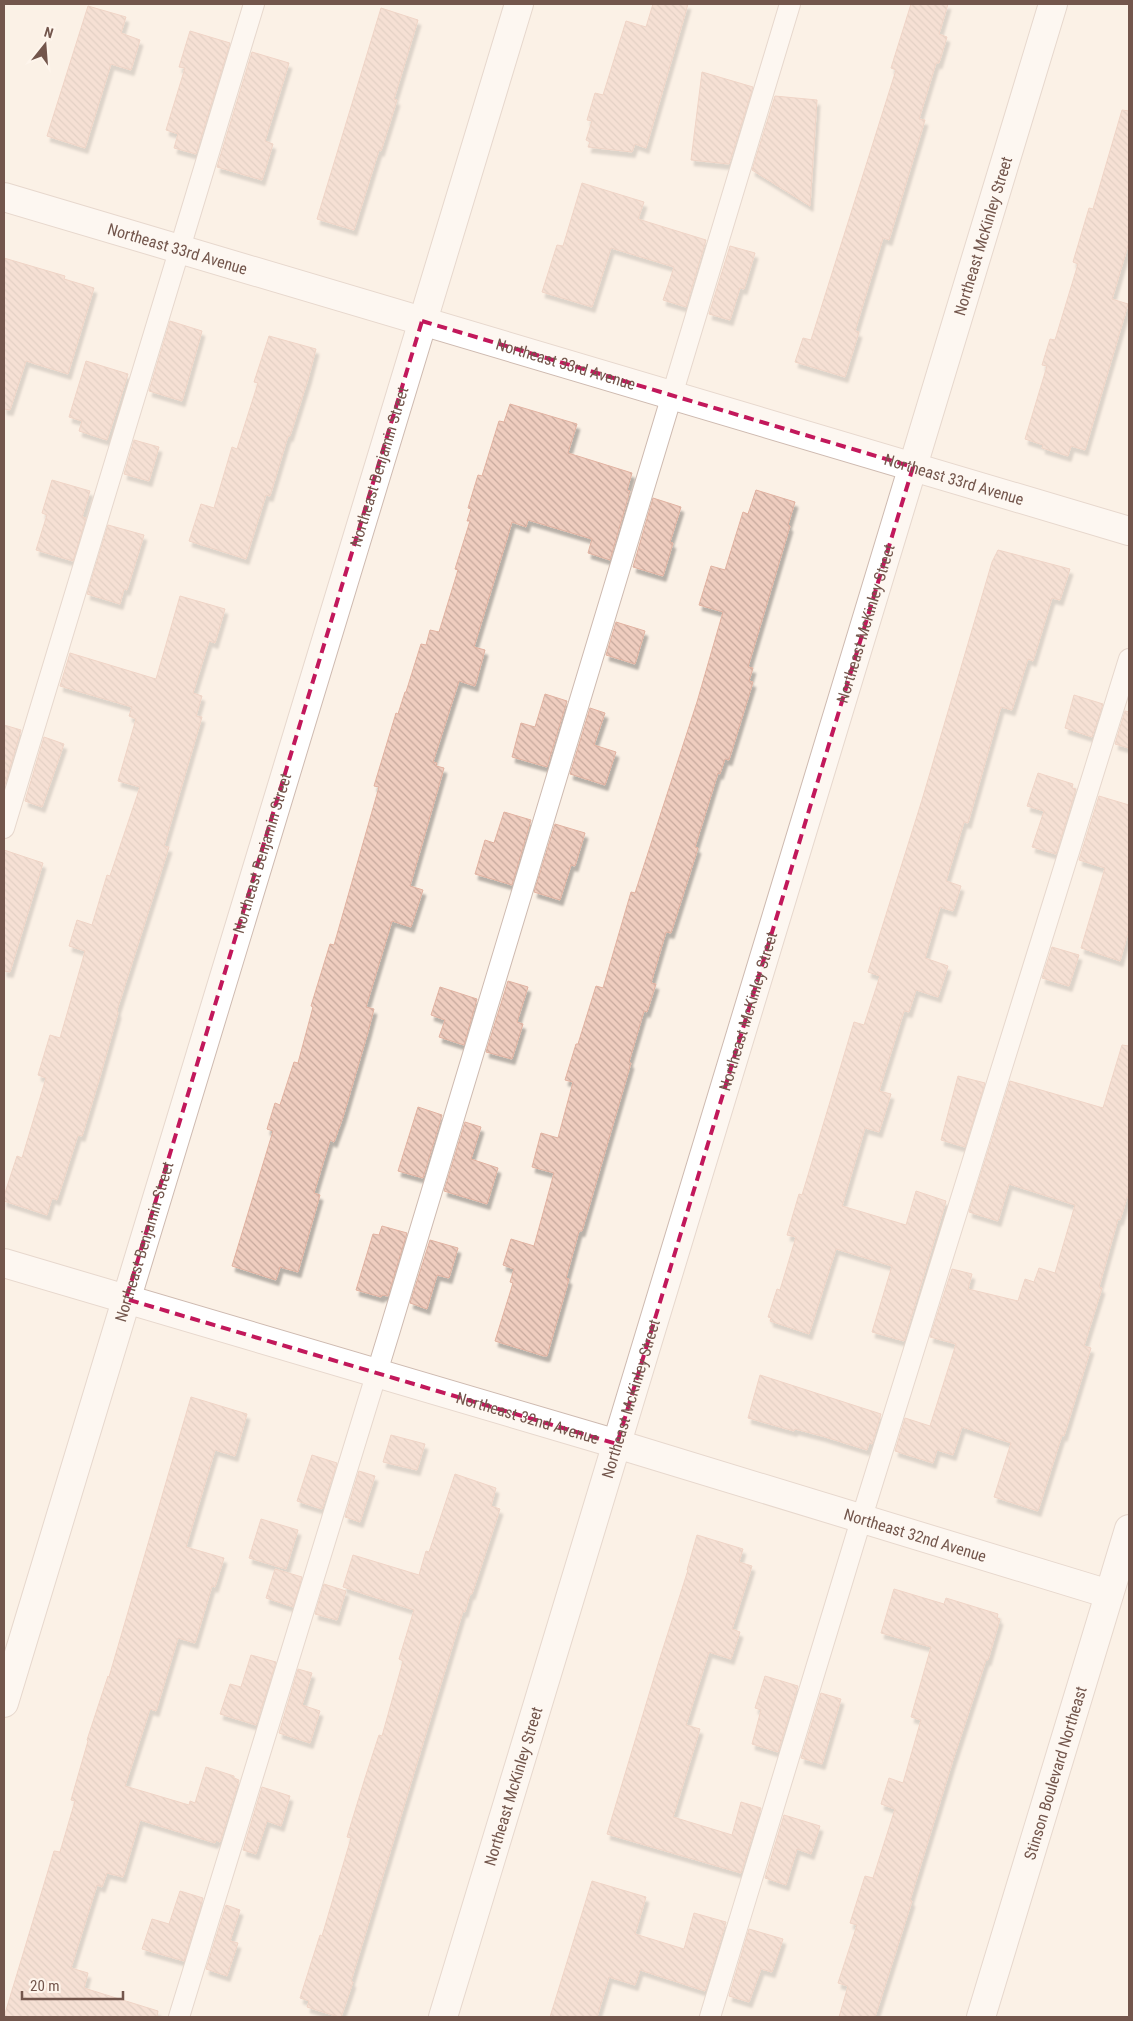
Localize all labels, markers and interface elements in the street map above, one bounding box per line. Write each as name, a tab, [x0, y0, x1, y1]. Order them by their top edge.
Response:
north arrow	[20, 20, 70, 70]
text: N	[42, 24, 55, 41]
street label: Northeast McKinley Street	[950, 154, 1016, 318]
street label: Northeast 33rd Avenue	[105, 219, 250, 278]
street label: Northeast 33rd Avenue	[494, 334, 638, 393]
street label: Northeast Benjamin Street	[346, 384, 412, 549]
street label: Northeast 33rd Avenue	[882, 449, 1026, 509]
street label: Northeast McKinley Street	[832, 542, 898, 705]
street label: Northeast Benjamin Street	[228, 771, 295, 936]
street label: Northeast McKinley Street	[715, 929, 781, 1093]
street label: Northeast Benjamin Street	[111, 1159, 177, 1324]
street label: Northeast McKinley Street	[597, 1317, 663, 1481]
street label: Northeast 32nd Avenue	[454, 1388, 601, 1448]
street label: Northeast 32nd Avenue	[842, 1504, 989, 1566]
street label: Stinson Boulevard Northeast	[1020, 1684, 1090, 1862]
street label: Northeast McKinley Street	[480, 1704, 546, 1868]
scale bar	[22, 1968, 124, 2000]
text: 20 m	[30, 1977, 60, 1995]

